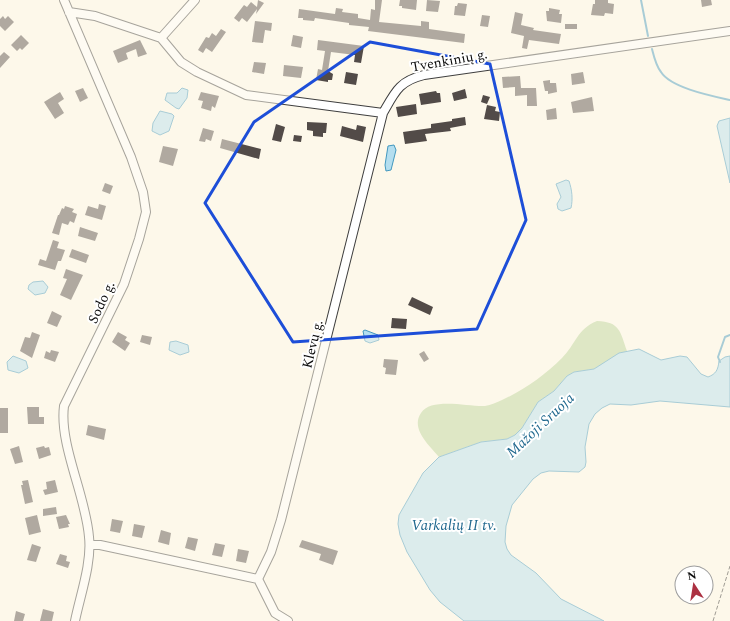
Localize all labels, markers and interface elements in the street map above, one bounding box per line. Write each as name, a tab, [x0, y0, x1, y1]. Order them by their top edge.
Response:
street label: Tvenkinių g.	[409, 43, 489, 78]
street label: Sodo g.	[82, 277, 120, 327]
street label: Klevų g.	[296, 318, 329, 371]
water label: Mažoji Sruoja	[501, 387, 580, 463]
water label: Varkalių II tv.	[411, 514, 497, 537]
north arrow	[674, 565, 714, 605]
text: N	[686, 566, 698, 585]

